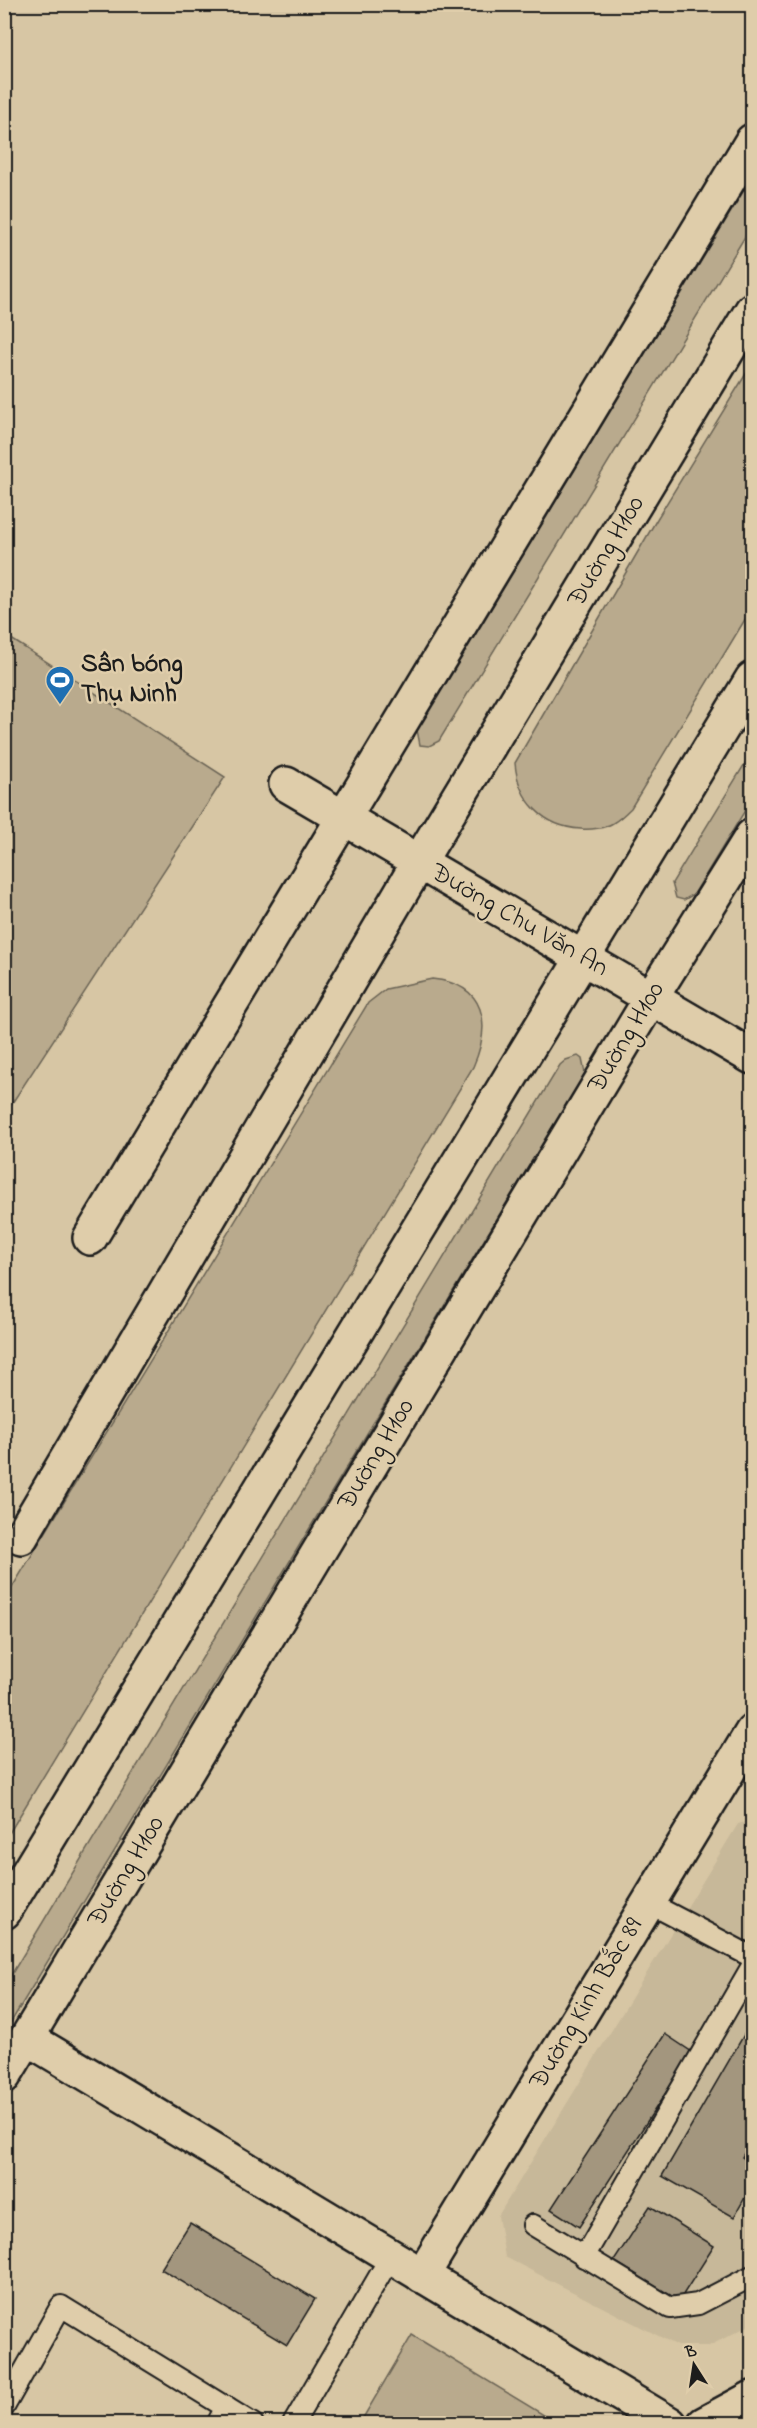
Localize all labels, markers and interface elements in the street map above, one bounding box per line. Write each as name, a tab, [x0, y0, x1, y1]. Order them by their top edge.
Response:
street label: Đường H100	[558, 489, 655, 616]
place label: Sân bóng Thụ Ninh	[81, 646, 183, 714]
sports icon: Sân bóng Thụ Ninh	[44, 664, 76, 706]
street label: Đường Chu Văn An	[422, 854, 615, 987]
street label: Đường H100	[578, 975, 675, 1102]
street label: Đường H100	[328, 1392, 425, 1519]
street label: Đường H100	[78, 1809, 175, 1936]
street label: Đường Kinh Bắc 89	[520, 1911, 653, 2098]
north arrow	[664, 2335, 724, 2395]
text: B	[683, 2339, 699, 2365]

